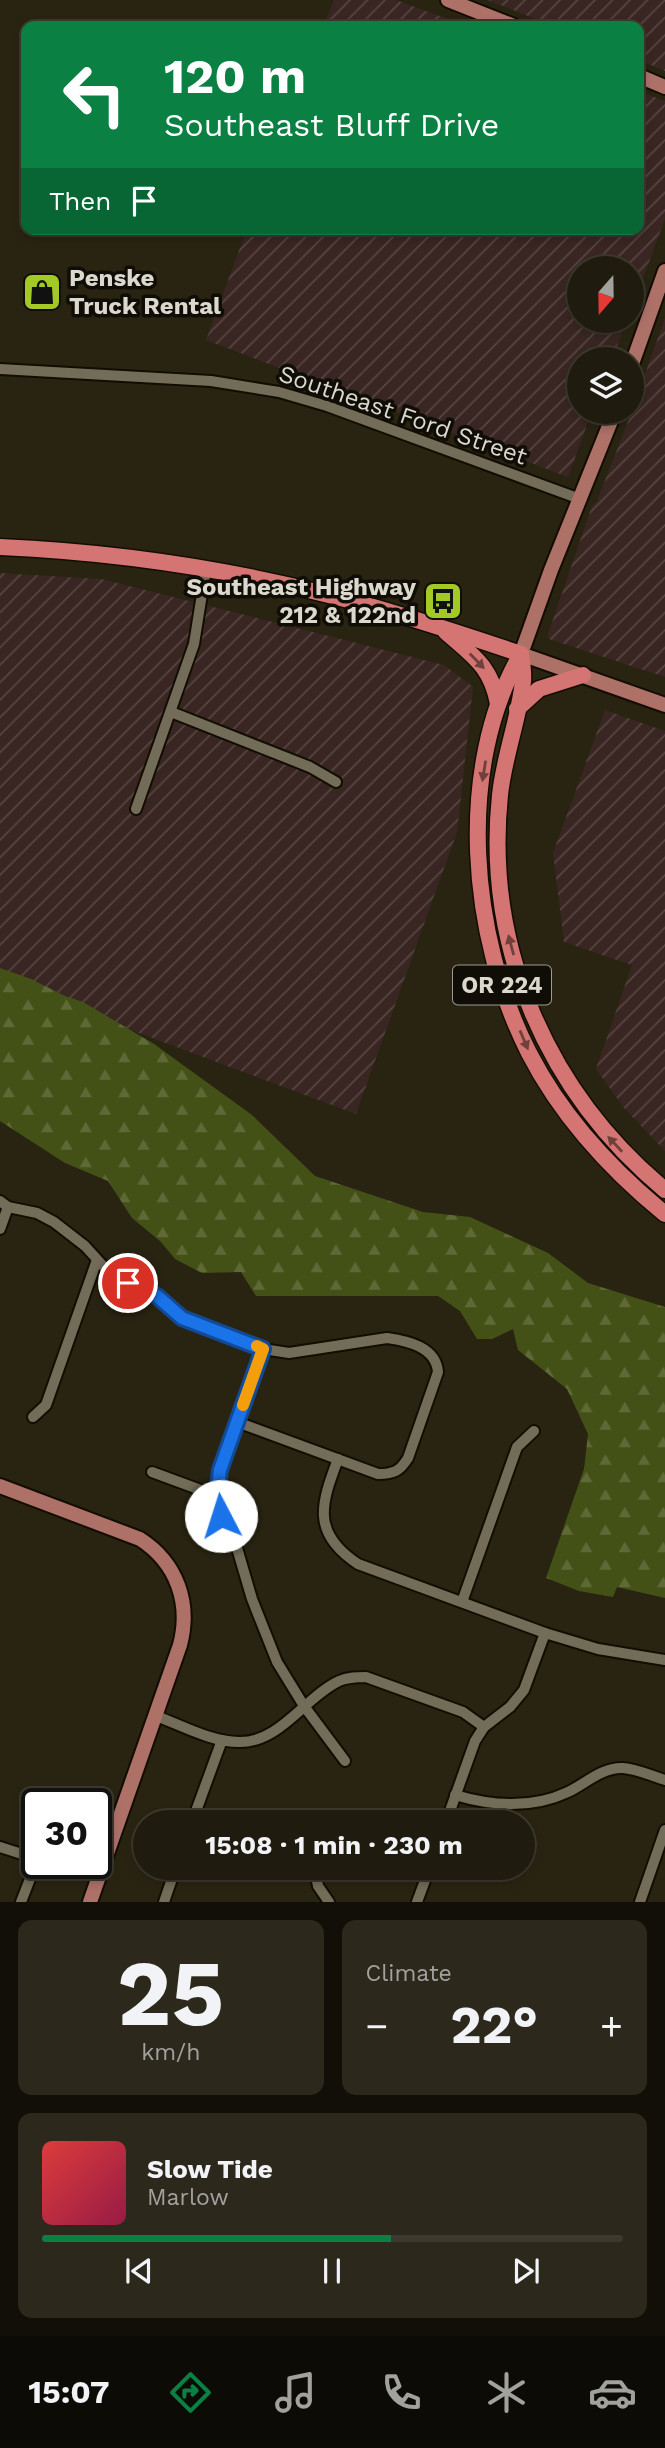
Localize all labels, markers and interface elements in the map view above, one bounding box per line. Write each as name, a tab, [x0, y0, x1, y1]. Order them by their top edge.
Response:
text: 120 m	[164, 47, 306, 105]
icon: left	[49, 49, 140, 140]
text: Southeast Bluff Drive	[164, 106, 499, 144]
icon: arrive	[125, 182, 163, 220]
text: Then	[49, 186, 111, 216]
north arrow	[567, 256, 644, 332]
map controls	[567, 256, 644, 424]
place label: Penske Truck Rental	[69, 264, 221, 320]
shop icon: Penske Truck Rental	[21, 271, 63, 313]
button: layers	[567, 347, 644, 424]
street label: Southeast Ford Street	[275, 359, 531, 471]
place label: Southeast Highway 212 & 122nd	[187, 573, 416, 629]
bus stop icon: Southeast Highway 212 & 122nd	[422, 580, 464, 622]
one-way arrow	[469, 652, 485, 669]
one-way arrow	[478, 760, 489, 782]
one-way arrow	[505, 934, 516, 956]
road number: OR 224	[453, 966, 551, 1004]
one-way arrow	[518, 1030, 530, 1050]
one-way arrow	[608, 1136, 624, 1153]
pin	[98, 1253, 158, 1313]
icon: arrive	[109, 1264, 147, 1302]
position arrow	[184, 1479, 258, 1553]
speed limit sign: 30	[21, 1788, 112, 1879]
text: 15:08 · 1 min · 230 m	[205, 1830, 463, 1860]
text: 25	[117, 1940, 224, 2047]
text: Climate	[366, 1960, 452, 1987]
text: 22°	[450, 1995, 538, 2056]
text: −	[366, 2004, 388, 2048]
text: +	[600, 2004, 623, 2048]
text: km/h	[141, 2039, 200, 2066]
text: Slow Tide	[147, 2154, 273, 2184]
text: Marlow	[147, 2184, 229, 2211]
icon: previous	[120, 2252, 158, 2290]
icon: pause	[313, 2252, 351, 2290]
icon: next	[507, 2252, 545, 2290]
icon: directions	[166, 2368, 215, 2417]
icon: music	[271, 2368, 320, 2417]
icon: phone	[377, 2368, 426, 2417]
icon: climate	[482, 2368, 531, 2417]
icon: car	[588, 2368, 637, 2417]
text: 15:07	[28, 2373, 110, 2411]

